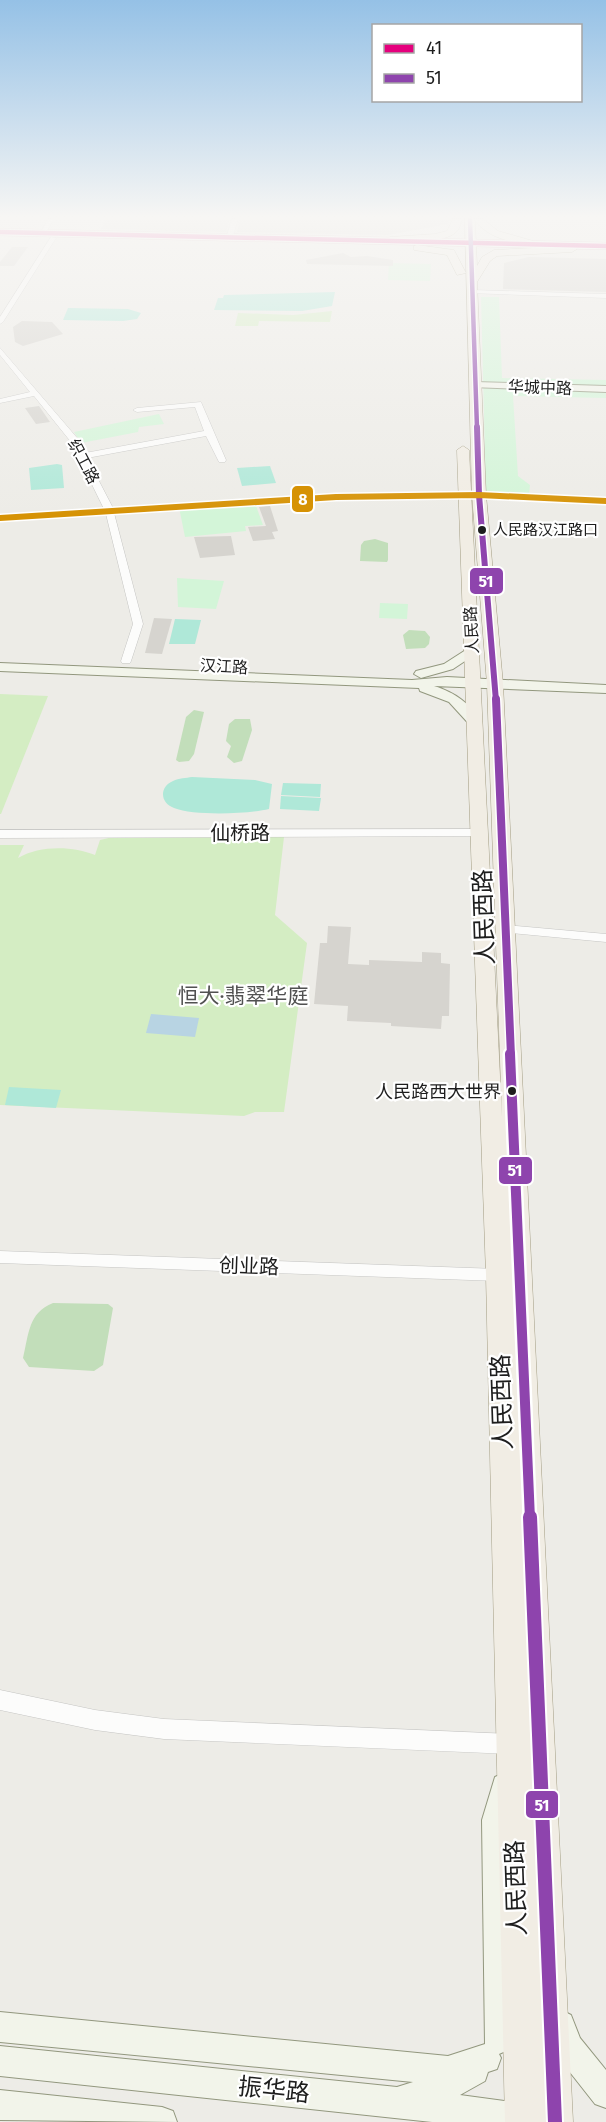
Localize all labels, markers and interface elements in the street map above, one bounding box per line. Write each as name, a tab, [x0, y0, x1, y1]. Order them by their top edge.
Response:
legend	[372, 24, 582, 102]
text: 41	[426, 37, 442, 59]
text: 51	[426, 67, 442, 89]
street label: 华城中路	[508, 377, 572, 398]
street label: 织工路	[64, 436, 103, 487]
line badge: 8	[291, 485, 314, 513]
text: 8	[298, 490, 308, 509]
place label: 人民路汉江路口	[493, 521, 598, 539]
marker: 人民路汉江路口	[476, 524, 488, 536]
line badge: 51	[469, 567, 504, 595]
text: 51	[478, 572, 494, 591]
street label: 人民路	[461, 606, 482, 654]
street label: 汉江路	[200, 656, 248, 677]
street label: 仙桥路	[210, 821, 270, 845]
street label: 人民西路	[468, 869, 500, 965]
district label: 恒大·翡翠华庭	[177, 983, 309, 1009]
place label: 人民路西大世界	[375, 1081, 501, 1103]
marker: 人民路西大世界	[506, 1085, 518, 1097]
line badge: 51	[498, 1156, 533, 1185]
text: 51	[507, 1161, 523, 1180]
street label: 创业路	[219, 1253, 279, 1279]
street label: 人民西路	[486, 1354, 518, 1450]
line badge: 51	[525, 1790, 559, 1819]
text: 51	[534, 1796, 550, 1815]
street label: 人民西路	[500, 1840, 532, 1936]
street label: 振华路	[237, 2072, 311, 2108]

